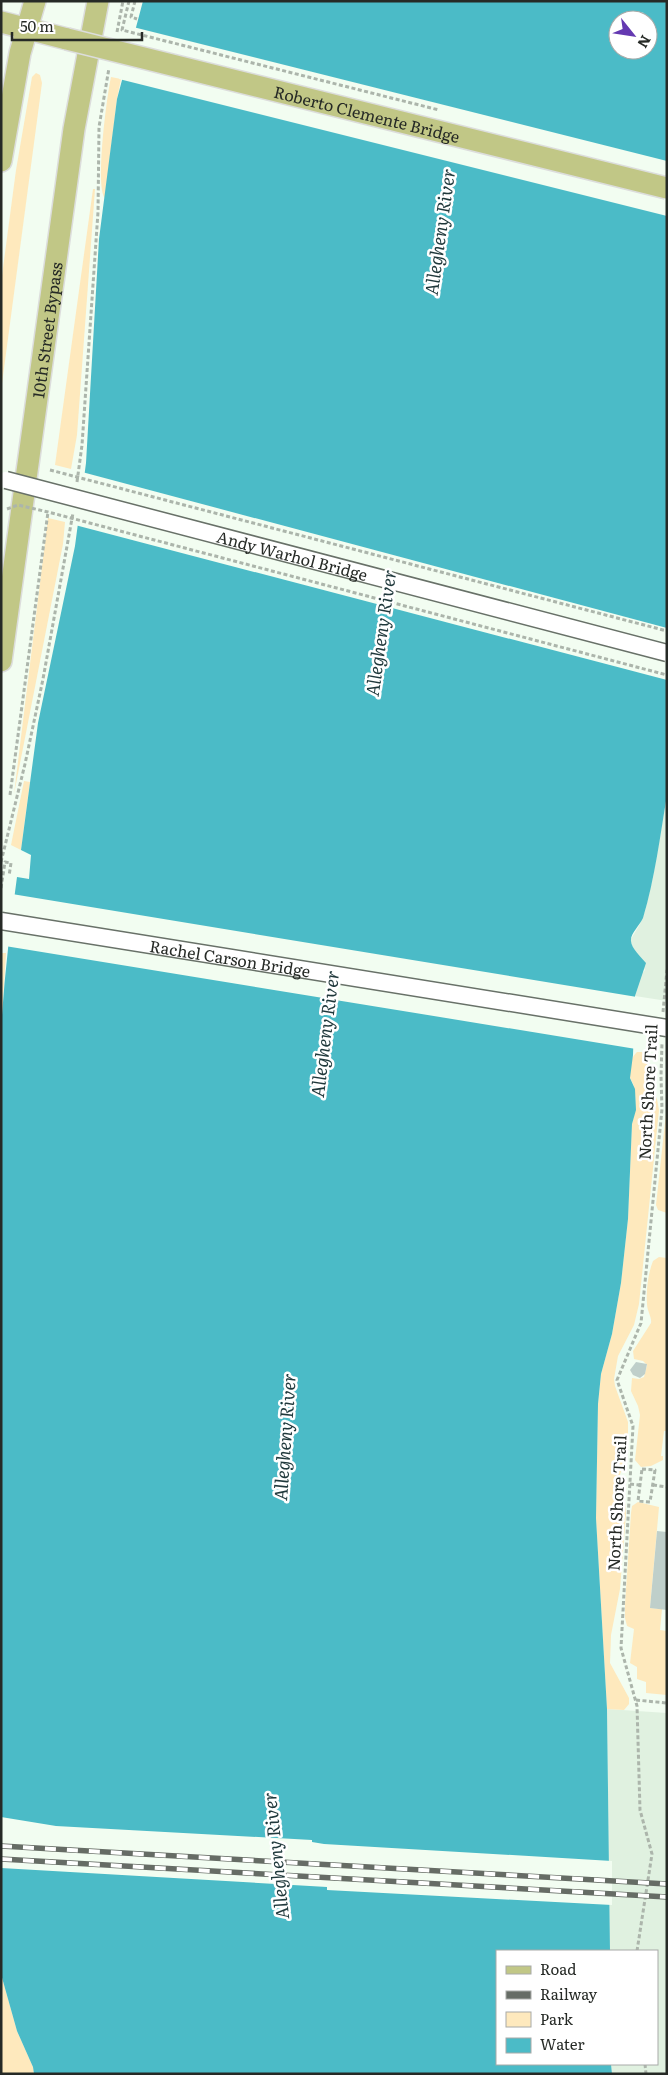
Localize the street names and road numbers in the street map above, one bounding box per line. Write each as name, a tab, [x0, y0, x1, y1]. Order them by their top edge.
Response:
street label: Roberto Clemente Bridge	[271, 79, 462, 148]
street label: 10th Street Bypass	[25, 260, 68, 400]
street label: Andy Warhol Bridge	[214, 524, 370, 586]
street label: Rachel Carson Bridge	[148, 933, 312, 983]
street label: North Shore Trail	[631, 1023, 663, 1161]
street label: North Shore Trail	[600, 1434, 632, 1572]

